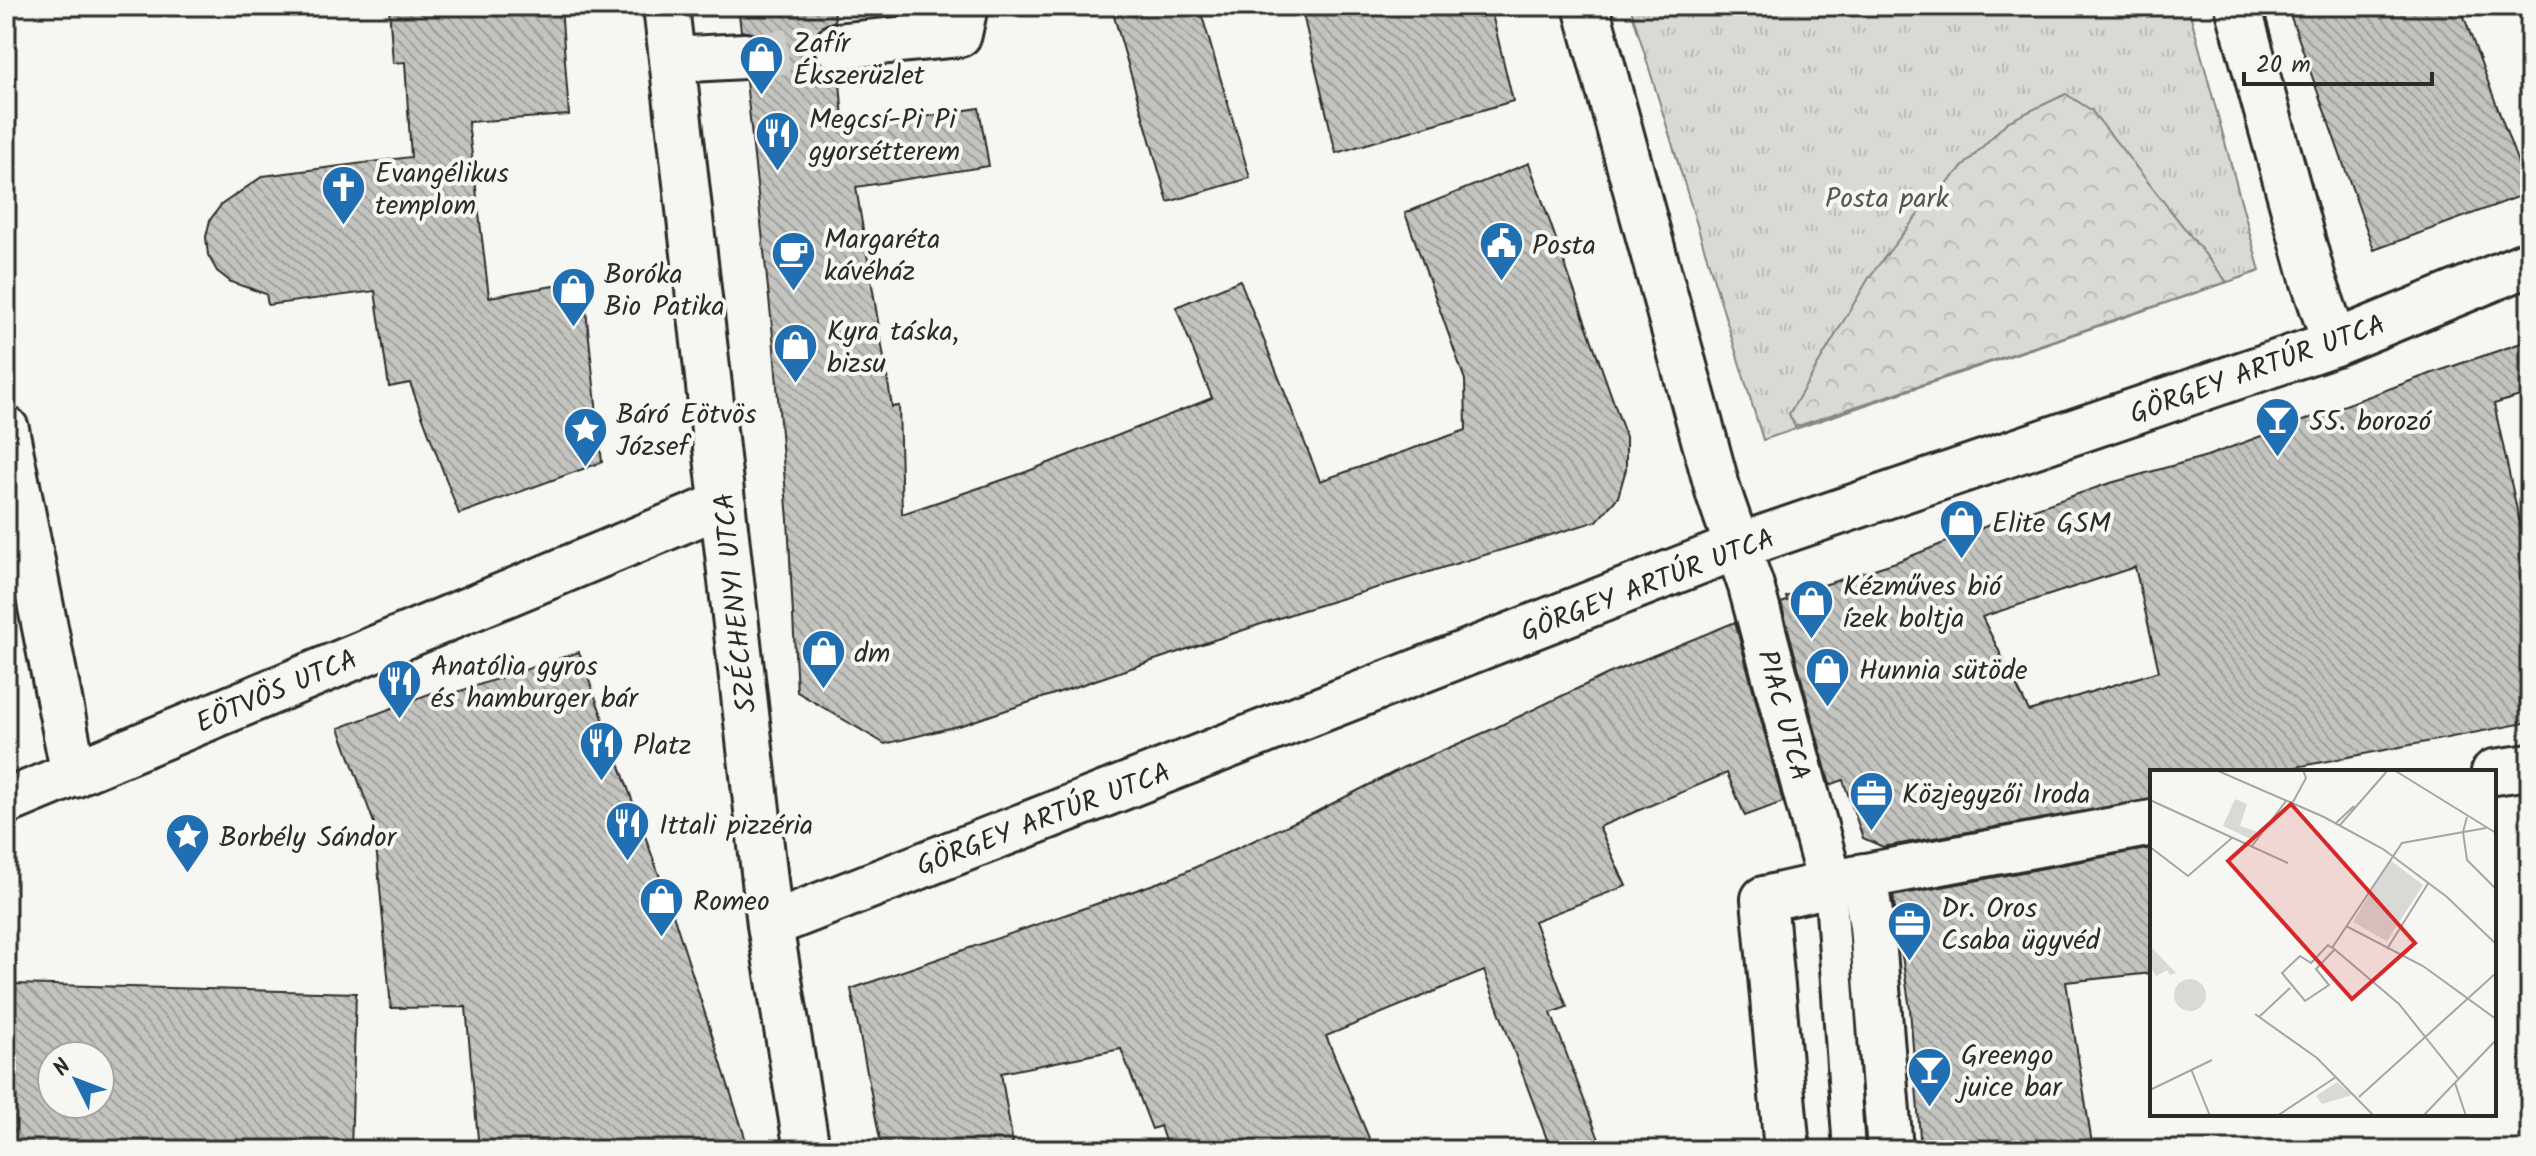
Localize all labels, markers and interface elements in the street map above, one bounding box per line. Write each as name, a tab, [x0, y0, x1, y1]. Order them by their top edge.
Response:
place label: Zafír Ékszerüzlet	[793, 22, 926, 99]
shop icon: Zafír Ékszerüzlet	[738, 34, 786, 97]
scale bar	[2244, 36, 2432, 86]
text: 20 m	[2256, 46, 2311, 85]
place label: Megcsí-Pi Pi gyorsétterem	[808, 98, 960, 175]
restaurant icon: Megcsí-Pi Pi gyorsétterem	[754, 110, 802, 173]
place label: Evangélikus templom	[375, 152, 509, 229]
church icon: Evangélikus templom	[320, 164, 368, 227]
park label: Posta park	[1825, 177, 1950, 222]
place label: Margaréta kávéház	[824, 218, 940, 295]
public building icon: Posta	[1477, 220, 1525, 283]
place label: Posta	[1532, 224, 1596, 269]
cafe icon: Margaréta kávéház	[769, 230, 817, 293]
place label: Boróka Bio Patika	[604, 253, 725, 330]
shop icon: Boróka Bio Patika	[549, 265, 597, 328]
street label: GÖRGEY ARTÚR UTCA	[2124, 303, 2392, 438]
place label: Kyra táska, bizsu	[827, 310, 959, 387]
shop icon: Kyra táska, bizsu	[772, 322, 820, 385]
place label: Báró Eötvös József	[616, 393, 757, 470]
bar icon: 55. borozó	[2254, 396, 2302, 459]
place label: 55. borozó	[2309, 400, 2433, 445]
place icon: Báró Eötvös József	[561, 405, 609, 468]
street label: SZÉCHENYI UTCA	[703, 490, 770, 715]
shop icon: Elite GSM	[1937, 498, 1985, 561]
place label: Elite GSM	[1992, 502, 2111, 547]
street label: GÖRGEY ARTÚR UTCA	[1514, 517, 1782, 656]
place label: Kézműves bió ízek boltja	[1843, 565, 2003, 642]
shop icon: Kézműves bió ízek boltja	[1788, 577, 1836, 640]
shop icon: dm	[799, 628, 847, 691]
place label: dm	[854, 632, 890, 677]
street label: EÖTVÖS UTCA	[189, 638, 365, 747]
place label: Anatólia gyros és hamburger bár	[431, 645, 640, 722]
street label: PIAC UTCA	[1743, 645, 1822, 786]
shop icon: Hunnia sütöde	[1804, 645, 1852, 708]
place label: Hunnia sütöde	[1859, 649, 2028, 694]
restaurant icon: Anatólia gyros és hamburger bár	[376, 657, 424, 720]
restaurant icon: Platz	[578, 720, 626, 783]
place label: Platz	[633, 724, 691, 769]
street label: GÖRGEY ARTÚR UTCA	[910, 751, 1178, 890]
office icon: Közjegyzői Iroda	[1847, 769, 1895, 832]
inset map	[2150, 770, 2496, 1116]
place label: Közjegyzői Iroda	[1902, 773, 2090, 818]
restaurant icon: Ittali pizzéria	[604, 800, 652, 863]
place label: Ittali pizzéria	[659, 804, 813, 849]
place icon: Borbély Sándor	[164, 812, 212, 875]
place label: Borbély Sándor	[219, 816, 398, 861]
shop icon: Romeo	[638, 876, 686, 939]
place label: Romeo	[693, 880, 770, 925]
place label: Dr. Oros Csaba ügyvéd	[1941, 887, 2101, 964]
office icon: Dr. Oros Csaba ügyvéd	[1886, 899, 1934, 962]
place label: Greengo juice bar	[1954, 1034, 2063, 1111]
north arrow	[36, 1040, 116, 1120]
bar icon: Greengo juice bar	[1906, 1046, 1954, 1109]
text: N	[45, 1051, 81, 1085]

